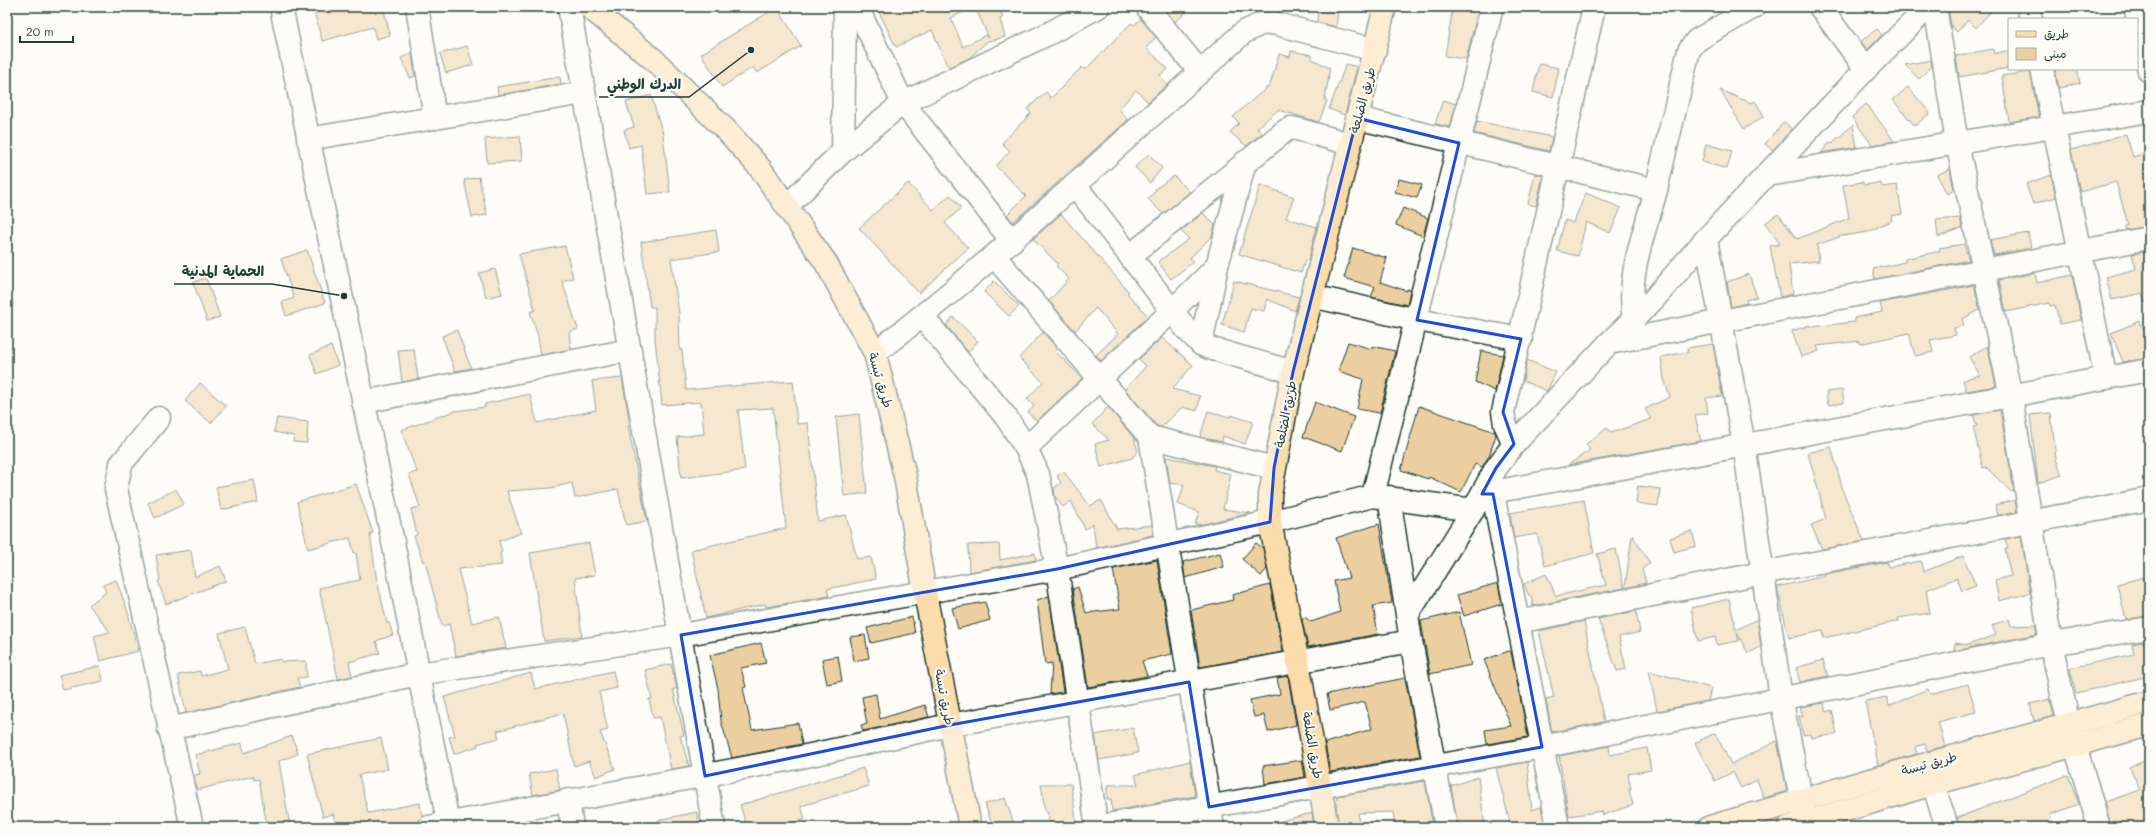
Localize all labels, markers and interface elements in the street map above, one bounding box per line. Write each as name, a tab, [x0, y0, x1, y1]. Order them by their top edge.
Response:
scale bar	[20, 18, 73, 44]
legend	[2008, 18, 2138, 70]
text: 20 m	[26, 23, 54, 39]
text: طريق	[2044, 25, 2069, 41]
text: مبنى	[2044, 45, 2067, 62]
street label: طريق الضلعة	[1345, 65, 1379, 135]
callout: الدرك الوطني	[599, 71, 689, 97]
text: الدرك الوطني	[607, 74, 681, 97]
callout: الحماية المدنية	[174, 258, 272, 284]
text: الحماية المدنية	[182, 261, 265, 280]
street label: طريق تبسة	[865, 350, 897, 410]
street label: طريق الضلعة	[1270, 379, 1300, 449]
street label: طريق تبسة	[931, 667, 959, 727]
street label: طريق الضلعة	[1298, 710, 1328, 780]
street label: طريق تبسة	[1899, 747, 1959, 779]

